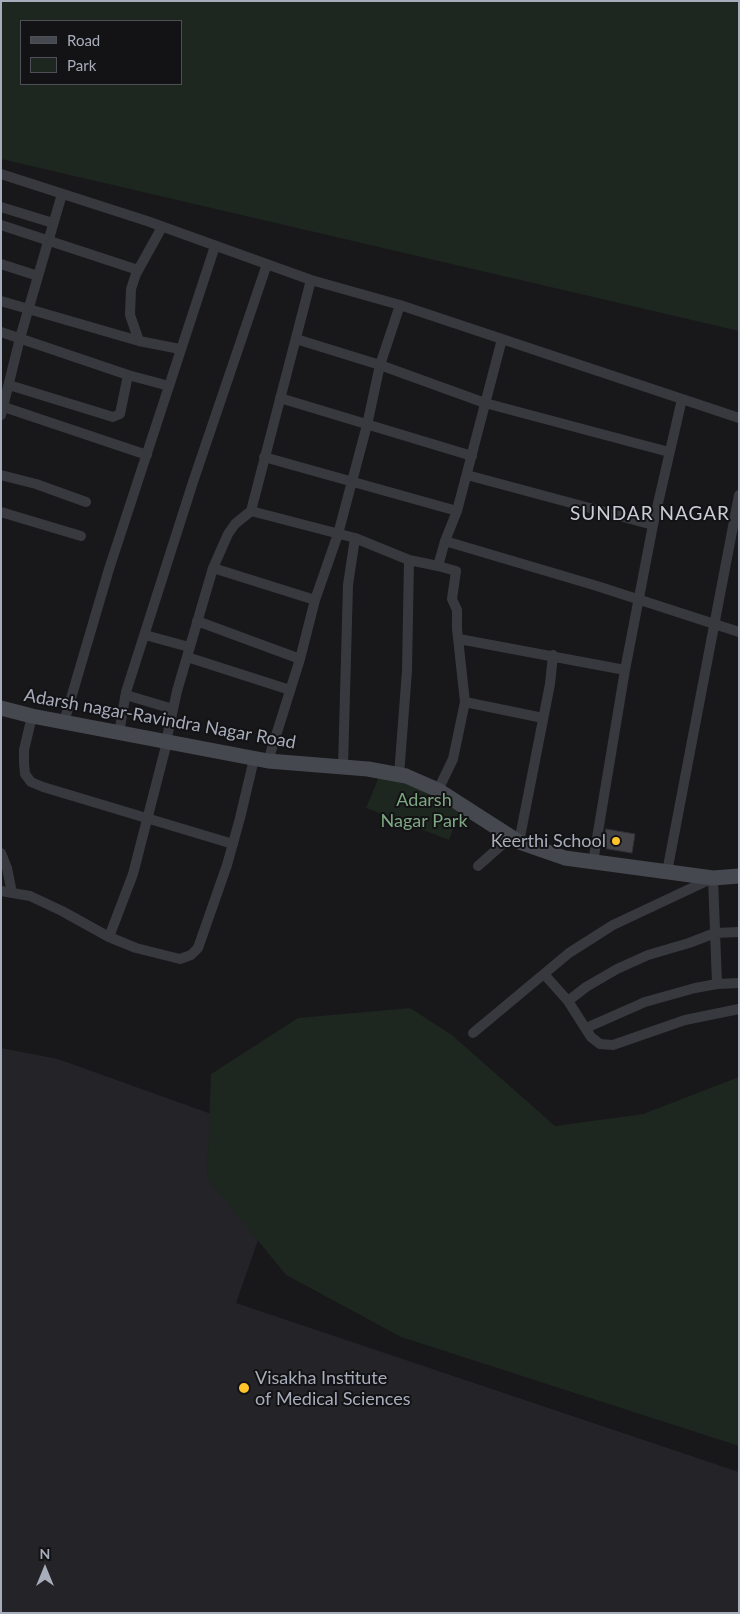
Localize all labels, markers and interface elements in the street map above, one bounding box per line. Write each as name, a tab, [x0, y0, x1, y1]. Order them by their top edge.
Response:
legend	[20, 20, 182, 85]
text: Road	[67, 31, 100, 49]
text: Park	[67, 56, 96, 74]
district label: SUNDAR NAGAR	[568, 503, 732, 525]
street label: Adarsh nagar-Ravindra Nagar Road	[22, 684, 298, 754]
park label: Adarsh Nagar Park	[380, 789, 468, 832]
place label: Keerthi School	[491, 830, 606, 852]
marker: Keerthi School	[610, 835, 622, 847]
place label: Visakha Institute of Medical Sciences	[255, 1367, 411, 1410]
marker: Visakha Institute of Medical Sciences	[237, 1381, 251, 1395]
north arrow	[20, 1544, 70, 1594]
text: N	[40, 1545, 50, 1562]

